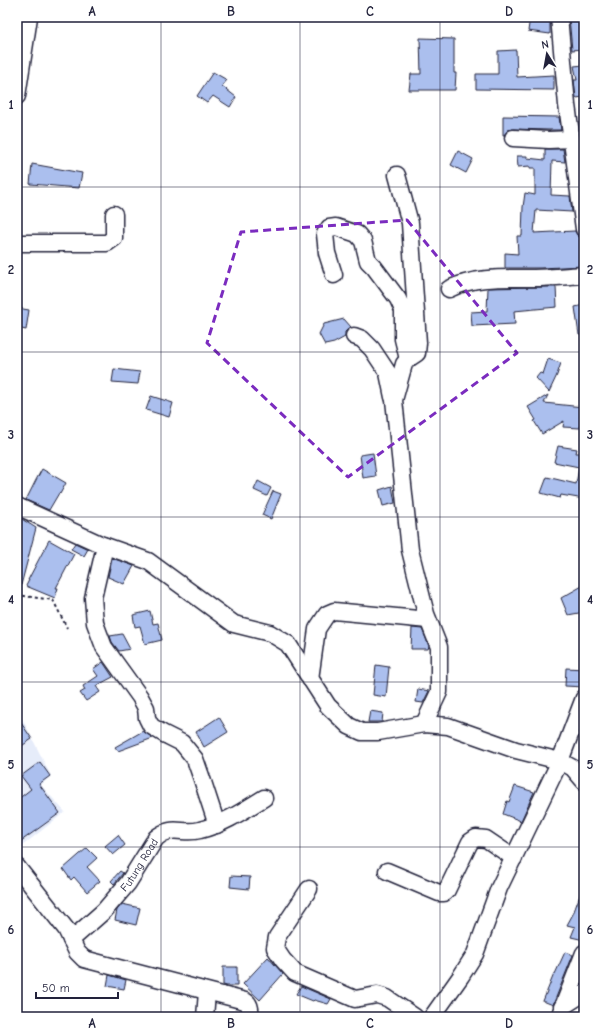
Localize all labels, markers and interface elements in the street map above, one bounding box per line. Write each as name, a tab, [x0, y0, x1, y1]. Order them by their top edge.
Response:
text: A	[88, 4, 96, 19]
text: B	[227, 4, 235, 19]
text: C	[366, 4, 374, 19]
text: D	[505, 4, 513, 19]
north arrow	[527, 34, 567, 74]
text: N	[540, 38, 550, 52]
text: 1	[8, 97, 14, 112]
text: 1	[587, 97, 593, 112]
text: 2	[8, 262, 14, 277]
text: 2	[587, 262, 593, 277]
text: 3	[8, 427, 14, 442]
text: 3	[587, 427, 593, 442]
text: 4	[8, 592, 14, 607]
text: 4	[587, 592, 593, 607]
text: 5	[8, 757, 15, 772]
text: 5	[587, 757, 594, 772]
street label: Futung Road	[118, 836, 161, 894]
text: 6	[8, 922, 15, 937]
text: 6	[587, 922, 594, 937]
scale bar	[36, 974, 118, 1000]
text: 50 m	[42, 981, 70, 995]
text: A	[88, 1016, 96, 1031]
text: B	[227, 1016, 235, 1031]
text: C	[366, 1016, 374, 1031]
text: D	[505, 1016, 513, 1031]

